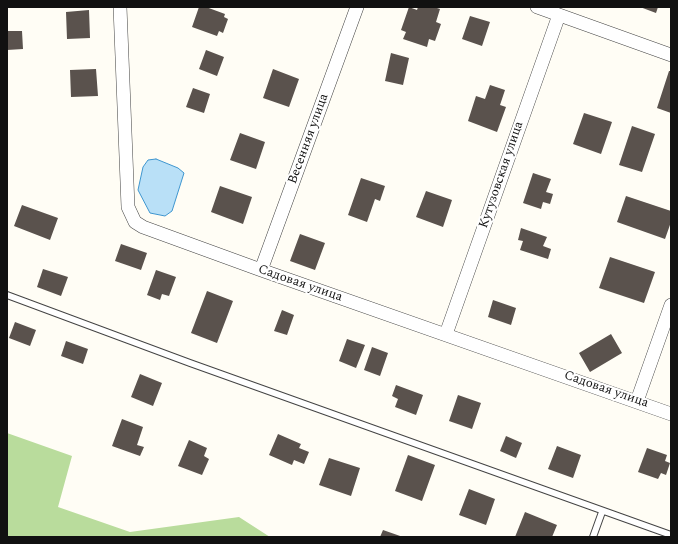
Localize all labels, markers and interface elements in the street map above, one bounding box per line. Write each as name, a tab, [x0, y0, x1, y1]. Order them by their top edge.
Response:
street label: Весенняя улица	[285, 92, 333, 186]
street label: Кутузовская улица	[476, 120, 528, 230]
street label: Садовая улица	[256, 262, 344, 306]
street label: Садовая улица	[562, 368, 650, 412]

